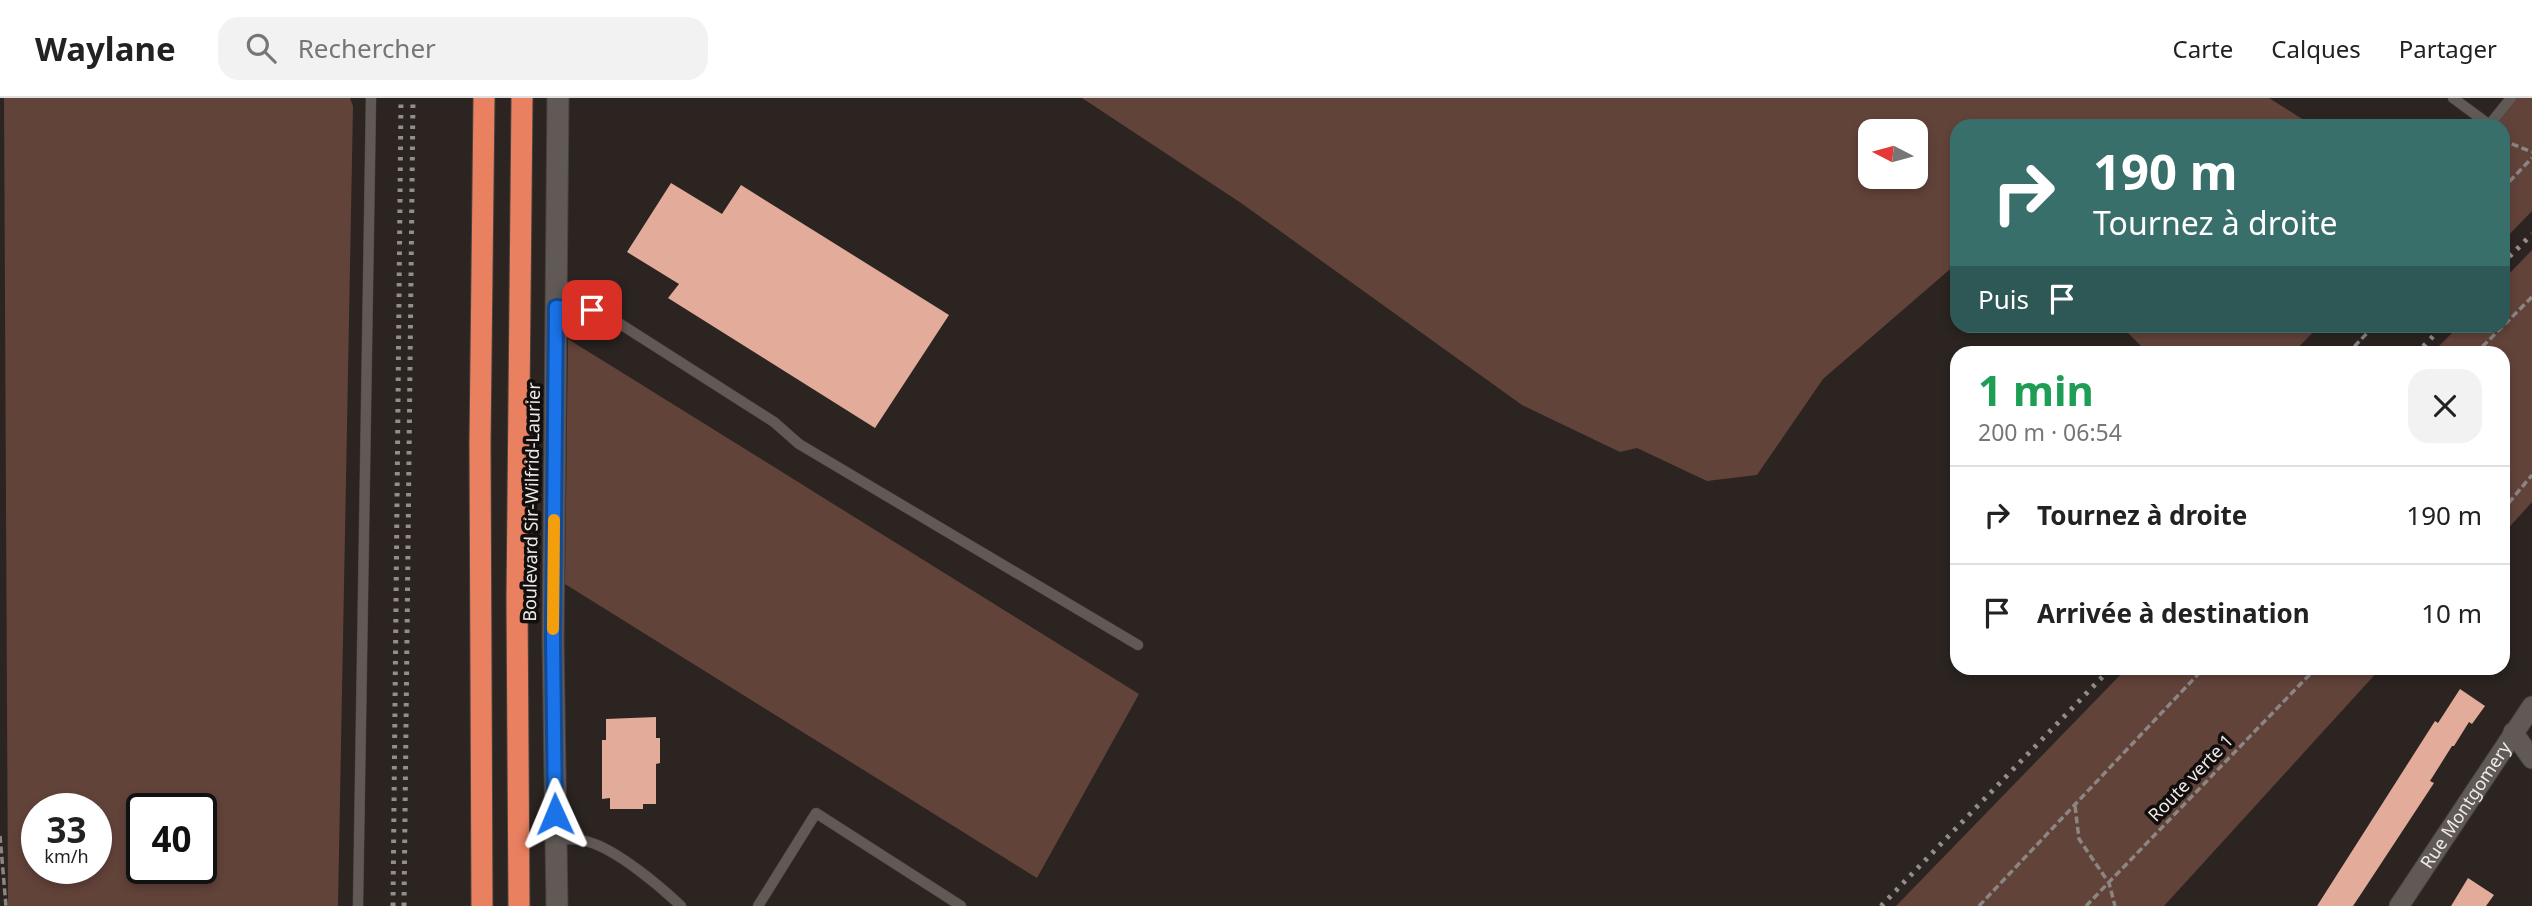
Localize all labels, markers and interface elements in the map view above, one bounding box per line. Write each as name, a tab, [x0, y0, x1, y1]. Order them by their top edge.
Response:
search box	[218, 17, 708, 80]
text: Waylane	[35, 26, 176, 71]
icon: search	[242, 29, 280, 67]
text: Rechercher	[298, 30, 436, 66]
text: Carte	[2173, 32, 2233, 65]
text: Calques	[2271, 32, 2361, 65]
text: Partager	[2399, 32, 2497, 65]
north arrow	[1858, 119, 1928, 189]
map controls	[1858, 119, 1928, 189]
text: 190 m	[2093, 138, 2238, 204]
icon: right	[1978, 147, 2069, 238]
text: Tournez à droite	[2093, 201, 2338, 244]
pin	[562, 280, 622, 340]
icon: arrive	[2043, 280, 2081, 318]
text: Puis	[1978, 281, 2029, 317]
icon: arrive	[573, 291, 611, 329]
text: 1 min	[1978, 361, 2094, 418]
button: close	[2408, 369, 2482, 443]
street label: Boulevard Sir-Wilfrid-Laurier	[517, 381, 545, 622]
text: 200 m · 06:54	[1978, 416, 2122, 448]
icon: right	[1978, 496, 2016, 534]
text: Tournez à droite	[2037, 497, 2247, 533]
text: 190 m	[2406, 497, 2482, 533]
icon: arrive	[1978, 594, 2016, 632]
text: Arrivée à destination	[2037, 595, 2310, 631]
text: 10 m	[2421, 595, 2482, 631]
street label: Route verte 1	[2142, 728, 2238, 826]
street label: Rue Montgomery	[2414, 736, 2516, 873]
position arrow	[518, 777, 592, 851]
speed limit sign: 40	[126, 793, 217, 884]
text: 33	[46, 806, 87, 853]
text: km/h	[44, 844, 89, 868]

